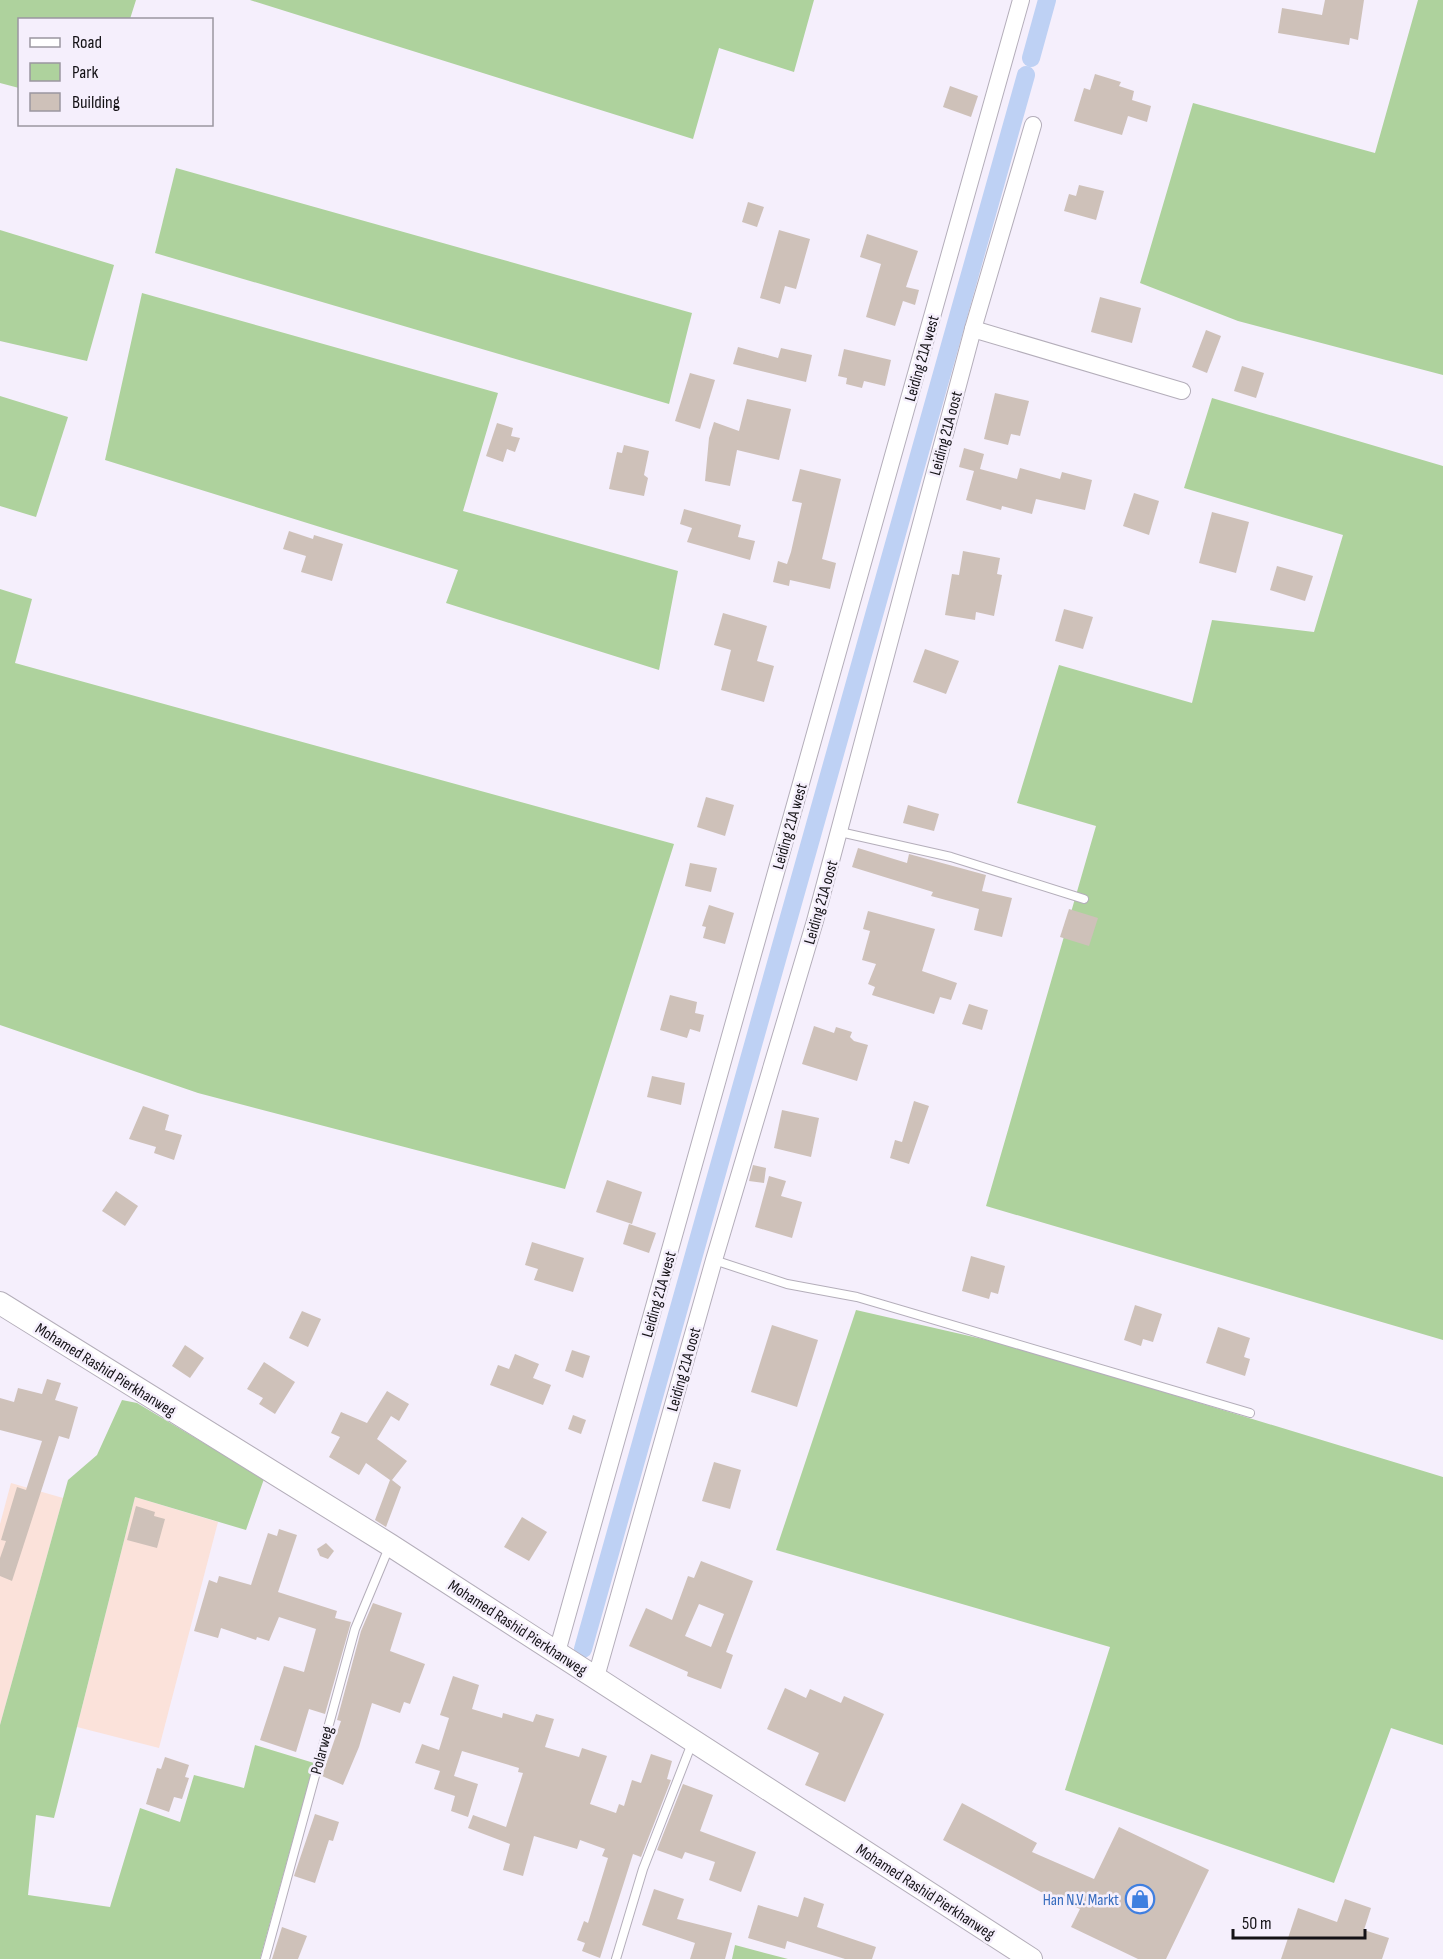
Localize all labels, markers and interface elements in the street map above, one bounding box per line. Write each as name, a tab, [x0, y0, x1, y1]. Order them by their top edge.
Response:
legend	[18, 18, 213, 126]
text: Road	[72, 32, 102, 53]
text: Park	[72, 62, 98, 83]
text: Building	[72, 92, 120, 113]
street label: Leiding 21A west	[901, 313, 944, 404]
street label: Leiding 21A oost	[926, 389, 967, 478]
street label: Leiding 21A west	[769, 781, 812, 872]
street label: Leiding 21A oost	[800, 858, 843, 947]
street label: Leiding 21A west	[638, 1249, 681, 1340]
street label: Mohamed Rashid Pierkhanweg	[32, 1319, 179, 1421]
street label: Leiding 21A oost	[663, 1325, 706, 1414]
street label: Mohamed Rashid Pierkhanweg	[444, 1576, 590, 1680]
street label: Polarweg	[307, 1724, 338, 1777]
street label: Mohamed Rashid Pierkhanweg	[852, 1840, 998, 1944]
shop icon: Han N.V. Markt	[1124, 1883, 1156, 1915]
place label: Han N.V. Markt	[1043, 1891, 1119, 1910]
scale bar	[1233, 1902, 1365, 1940]
text: 50 m	[1242, 1913, 1272, 1934]

